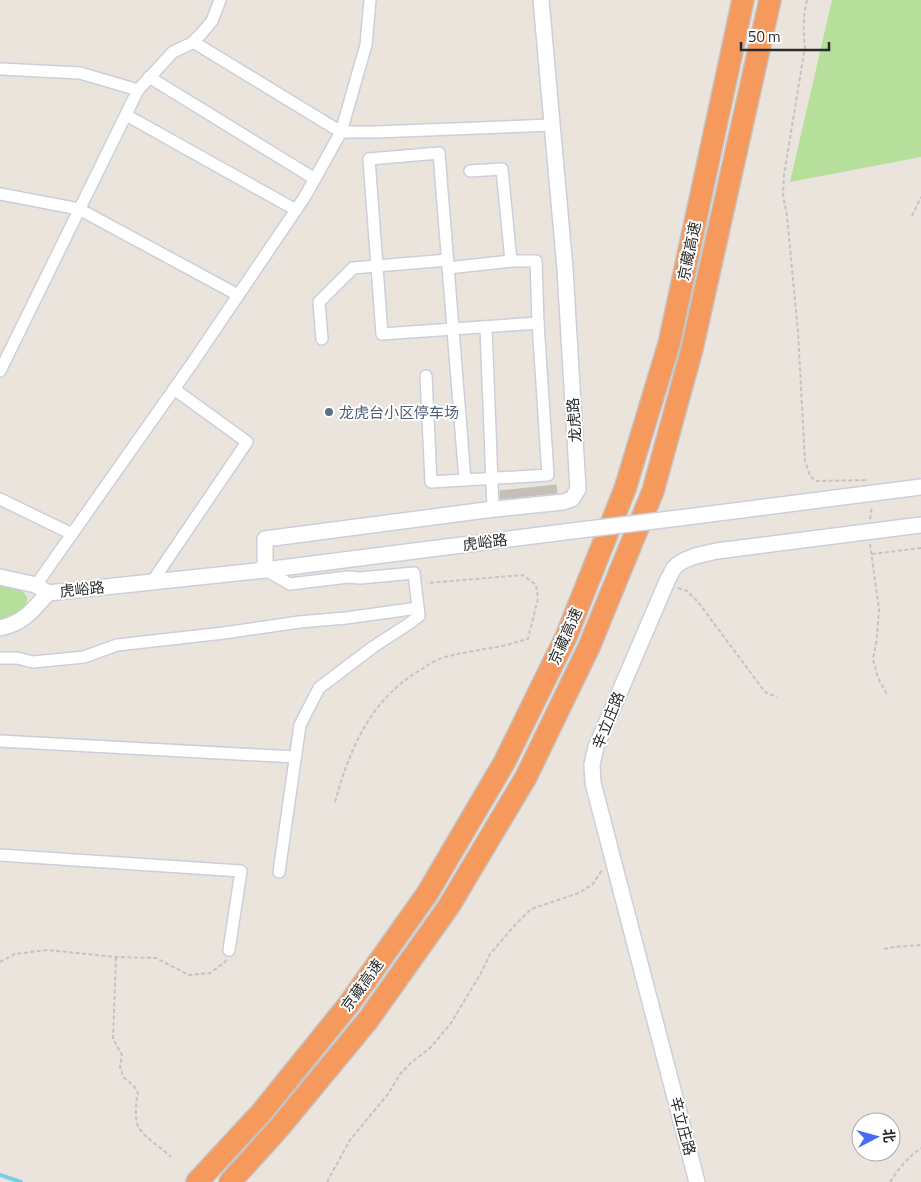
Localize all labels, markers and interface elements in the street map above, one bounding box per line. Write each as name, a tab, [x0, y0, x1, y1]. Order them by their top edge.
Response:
scale bar	[741, 20, 828, 52]
text: 50 m	[748, 25, 781, 48]
street label: 京藏高速	[672, 219, 706, 283]
street label: 龙虎路	[561, 397, 587, 443]
place label: 龙虎台小区停车场	[339, 401, 459, 424]
marker: 龙虎台小区停车场	[323, 406, 335, 418]
street label: 虎峪路	[461, 528, 509, 556]
street label: 虎峪路	[58, 575, 106, 603]
street label: 京藏高速	[542, 604, 588, 668]
street label: 辛立庄路	[586, 688, 630, 752]
street label: 京藏高速	[335, 954, 389, 1016]
street label: 辛立庄路	[664, 1094, 702, 1158]
north arrow	[851, 1112, 901, 1162]
text: 北	[878, 1128, 901, 1144]

